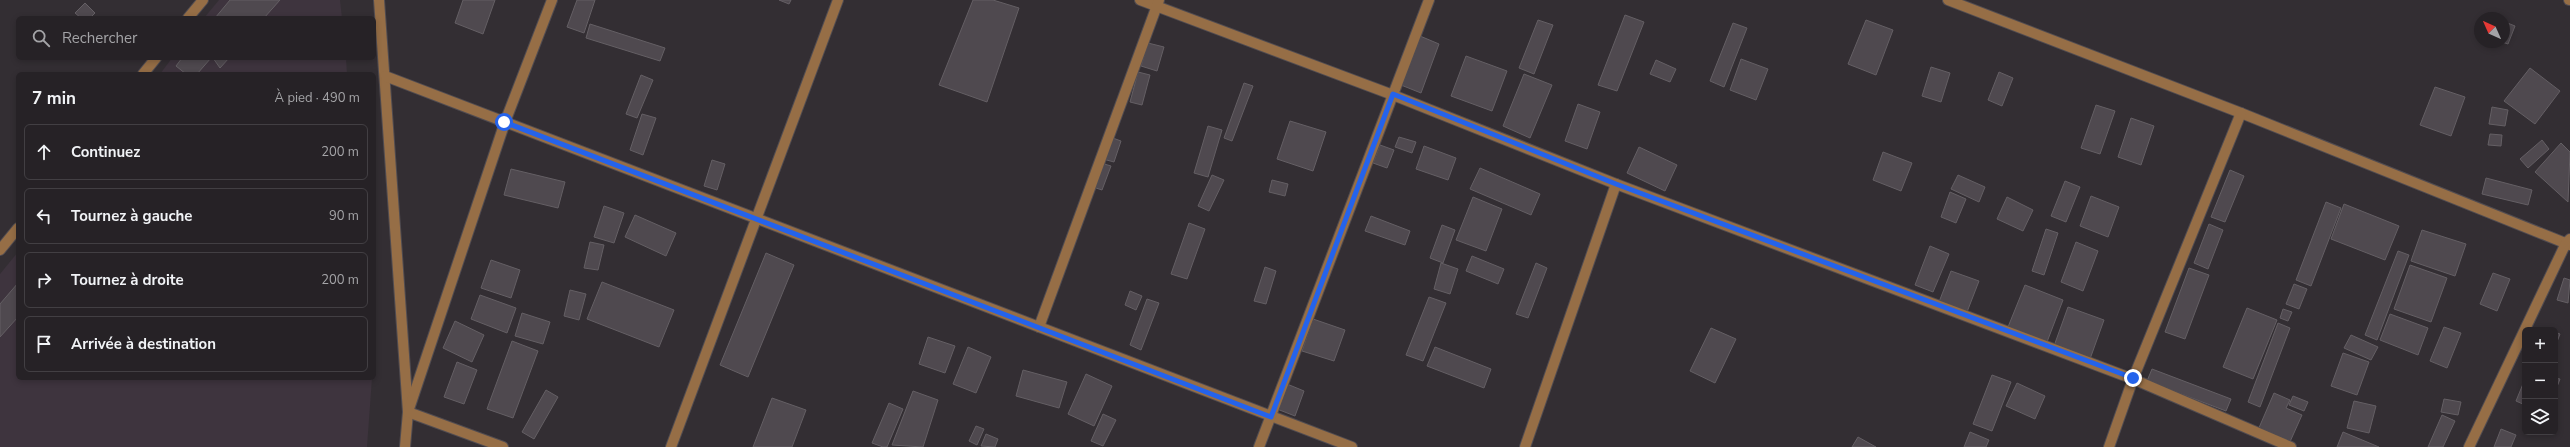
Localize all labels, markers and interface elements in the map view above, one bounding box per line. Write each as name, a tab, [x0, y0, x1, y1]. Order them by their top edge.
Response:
north arrow	[2474, 12, 2510, 48]
search box	[16, 16, 376, 60]
icon: search	[30, 27, 52, 49]
text: Rechercher	[62, 28, 137, 48]
text: 7 min	[32, 87, 76, 110]
text: À pied · 490 m	[275, 89, 360, 107]
route start	[495, 113, 513, 131]
icon: ahead	[33, 141, 55, 163]
text: Continuez	[71, 142, 140, 162]
text: 200 m	[321, 143, 359, 161]
icon: left	[33, 205, 55, 227]
text: Tournez à gauche	[71, 206, 193, 226]
text: 90 m	[329, 207, 359, 225]
icon: right	[33, 269, 55, 291]
text: Tournez à droite	[71, 270, 184, 290]
text: 200 m	[321, 271, 359, 289]
map controls	[2522, 327, 2558, 435]
button: +	[2522, 327, 2558, 363]
icon: arrive	[33, 333, 55, 355]
text: Arrivée à destination	[71, 334, 216, 354]
button: −	[2522, 363, 2558, 399]
route end	[2124, 369, 2142, 387]
button: layers	[2522, 399, 2558, 435]

